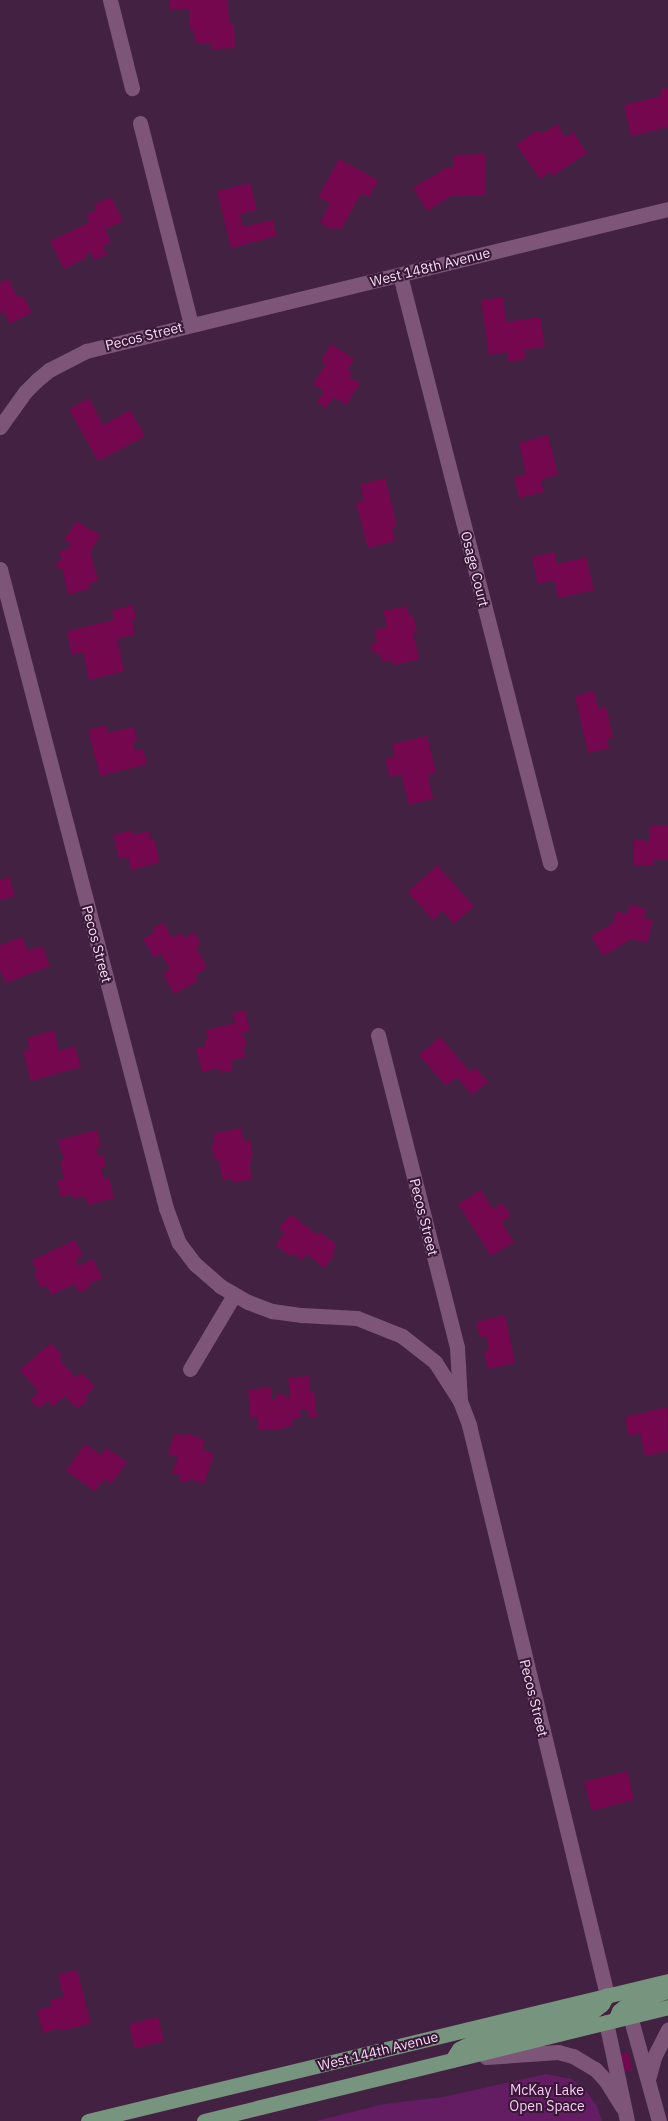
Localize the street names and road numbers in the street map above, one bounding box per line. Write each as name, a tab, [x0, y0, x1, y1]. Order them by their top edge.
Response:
street label: West 148th Avenue	[368, 244, 492, 290]
street label: Pecos Street	[104, 318, 184, 354]
street label: Osage Court	[458, 530, 492, 608]
street label: Pecos Street	[79, 904, 115, 984]
street label: Pecos Street	[406, 1177, 442, 1257]
street label: Pecos Street	[516, 1658, 552, 1738]
street label: West 144th Avenue	[316, 2028, 440, 2074]

